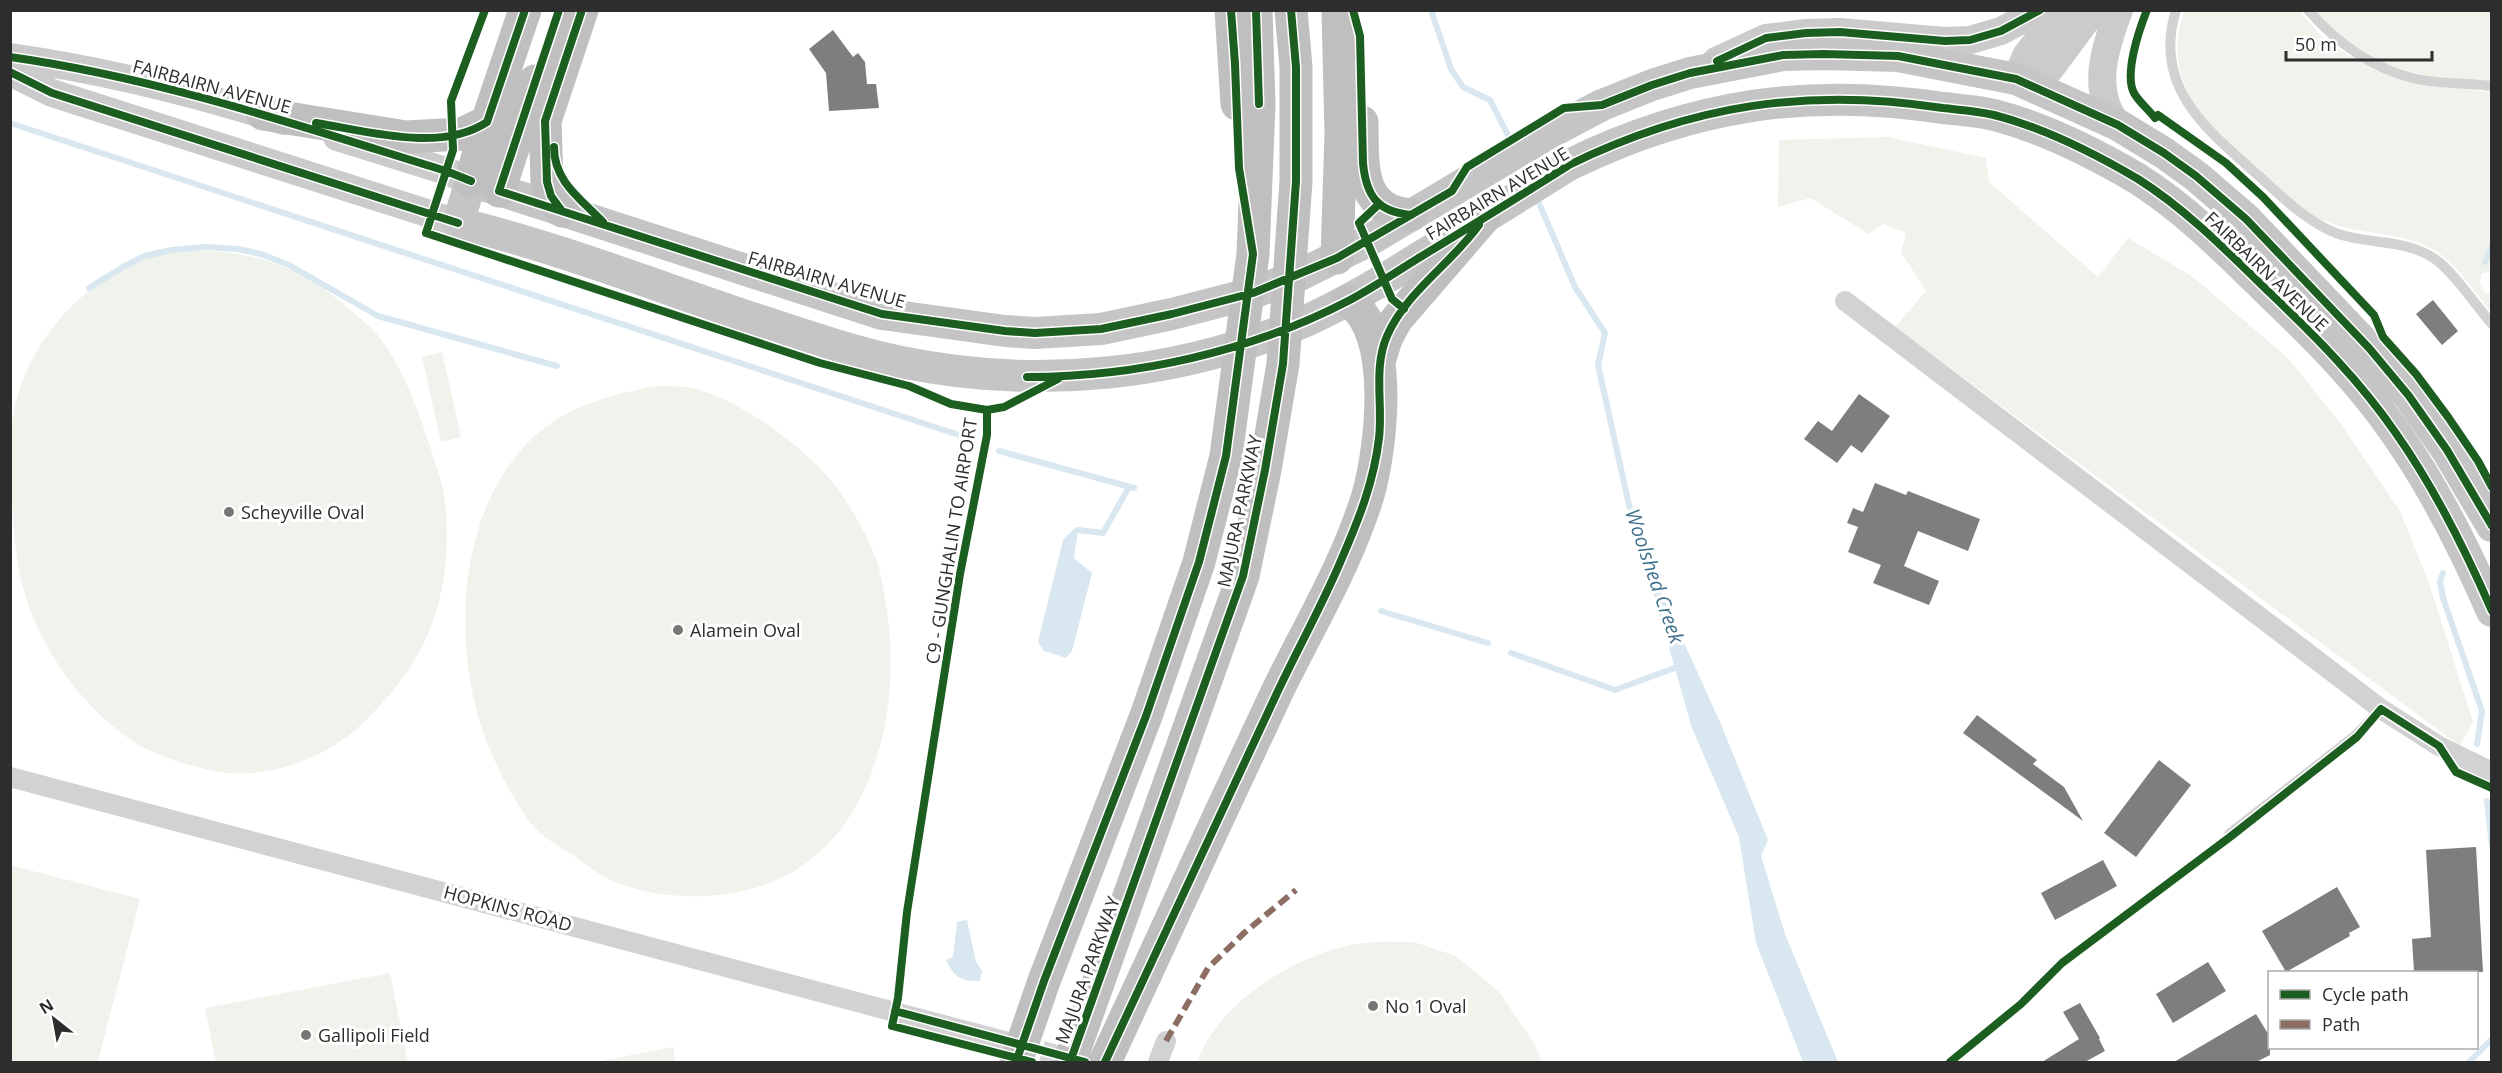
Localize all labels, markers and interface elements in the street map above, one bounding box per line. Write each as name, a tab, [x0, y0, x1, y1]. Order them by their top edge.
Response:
scale bar	[2286, 24, 2432, 62]
text: 50 m	[2295, 32, 2337, 56]
street label: FAIRBAIRN AVENUE	[130, 53, 294, 119]
street label: FAIRBAIRN AVENUE	[1421, 141, 1573, 245]
street label: FAIRBAIRN AVENUE	[2200, 206, 2334, 336]
street label: FAIRBAIRN AVENUE	[745, 245, 909, 313]
street label: C9 - GUNGHALIN TO AIRPORT	[920, 416, 982, 666]
street label: MAJURA PARKWAY	[1211, 432, 1267, 589]
place label: Scheyville Oval	[241, 500, 365, 524]
marker: Scheyville Oval	[222, 505, 236, 519]
water label: Woolshed Creek	[1619, 505, 1691, 648]
place label: Alamein Oval	[690, 618, 801, 642]
marker: Alamein Oval	[671, 623, 685, 637]
street label: HOPKINS ROAD	[441, 879, 575, 937]
street label: MAJURA PARKWAY	[1049, 892, 1125, 1047]
legend	[2268, 971, 2478, 1049]
text: Cycle path	[2322, 982, 2409, 1006]
north arrow	[24, 989, 84, 1049]
text: N	[35, 993, 58, 1019]
place label: No 1 Oval	[1385, 994, 1467, 1018]
marker: No 1 Oval	[1366, 999, 1380, 1013]
text: Path	[2322, 1012, 2360, 1036]
place label: Gallipoli Field	[318, 1023, 430, 1047]
marker: Gallipoli Field	[299, 1028, 313, 1042]

